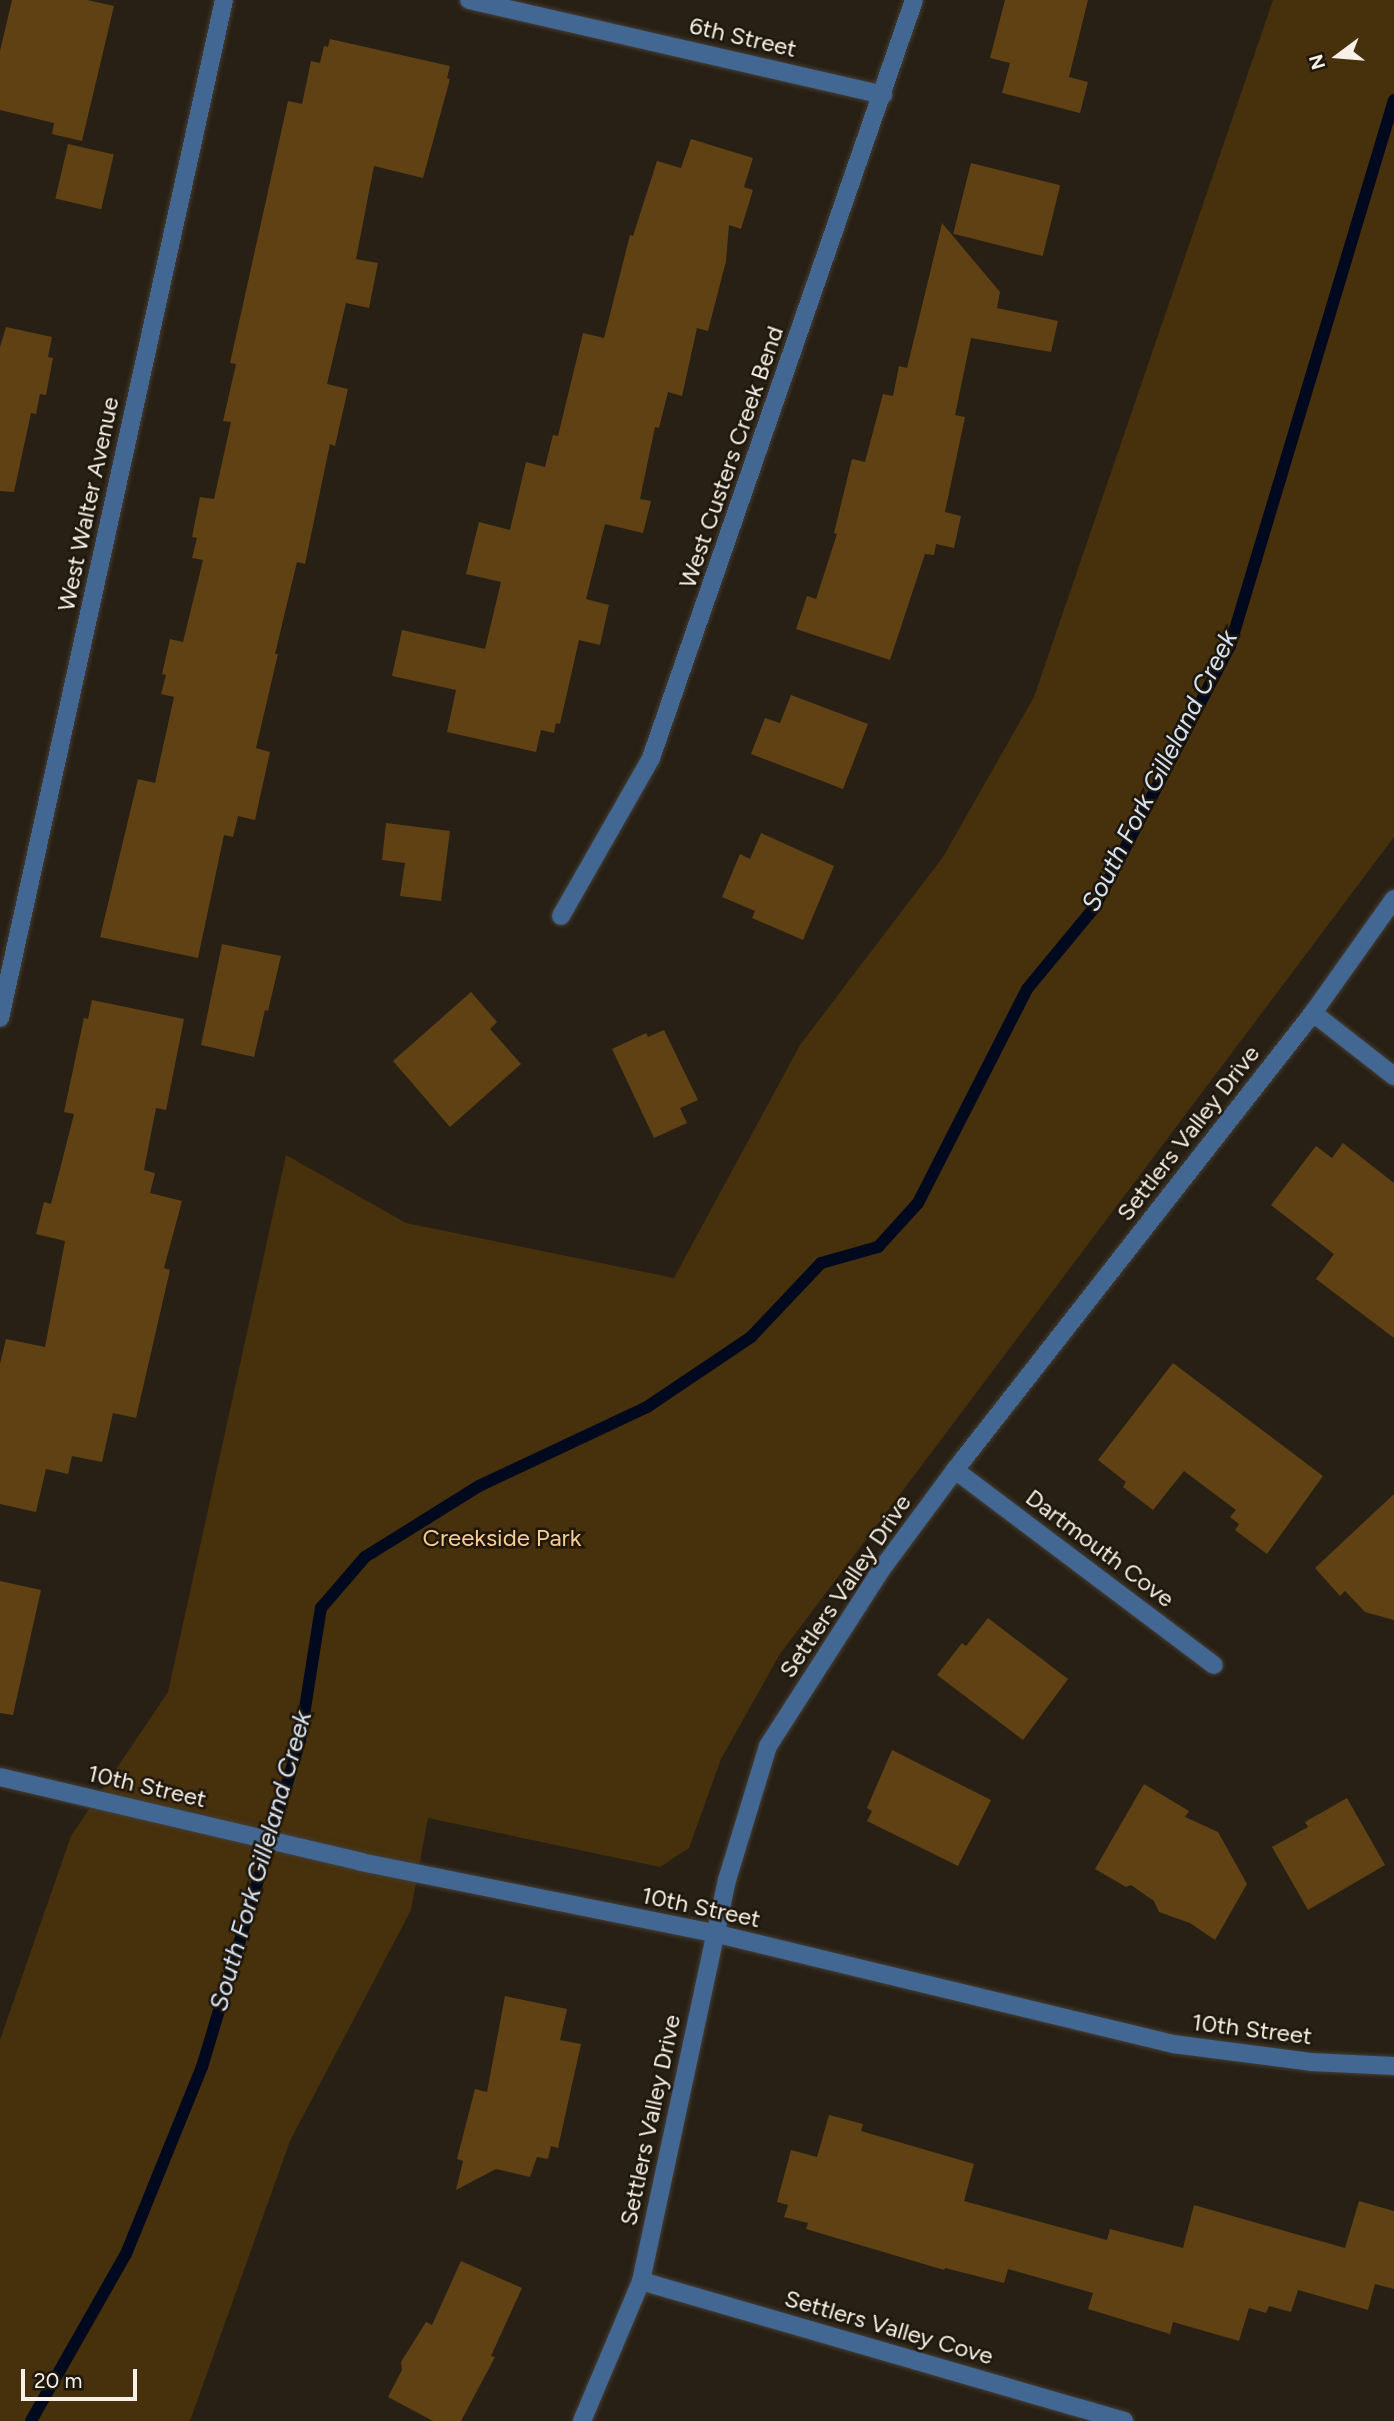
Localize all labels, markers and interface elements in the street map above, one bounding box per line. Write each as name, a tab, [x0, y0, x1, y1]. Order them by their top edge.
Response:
street label: 6th Street	[687, 11, 799, 63]
north arrow	[1303, 21, 1373, 91]
text: N	[1304, 52, 1330, 72]
street label: West Custers Creek Bend	[673, 322, 789, 592]
street label: West Walter Avenue	[51, 394, 125, 614]
water label: South Fork Gilleland Creek	[1076, 625, 1244, 917]
street label: Settlers Valley Drive	[1111, 1039, 1265, 1227]
street label: Dartmouth Cove	[1020, 1483, 1180, 1613]
street label: Settlers Valley Drive	[773, 1489, 917, 1683]
park label: Creekside Park	[423, 1524, 581, 1552]
water label: South Fork Gilleland Creek	[203, 1707, 319, 2015]
street label: 10th Street	[85, 1758, 209, 1814]
street label: 10th Street	[639, 1880, 763, 1934]
street label: 10th Street	[1190, 2007, 1314, 2051]
street label: Settlers Valley Drive	[614, 2012, 686, 2228]
street label: Settlers Valley Cove	[781, 2283, 997, 2371]
scale bar	[24, 2354, 140, 2398]
text: 20 m	[34, 2368, 82, 2393]

